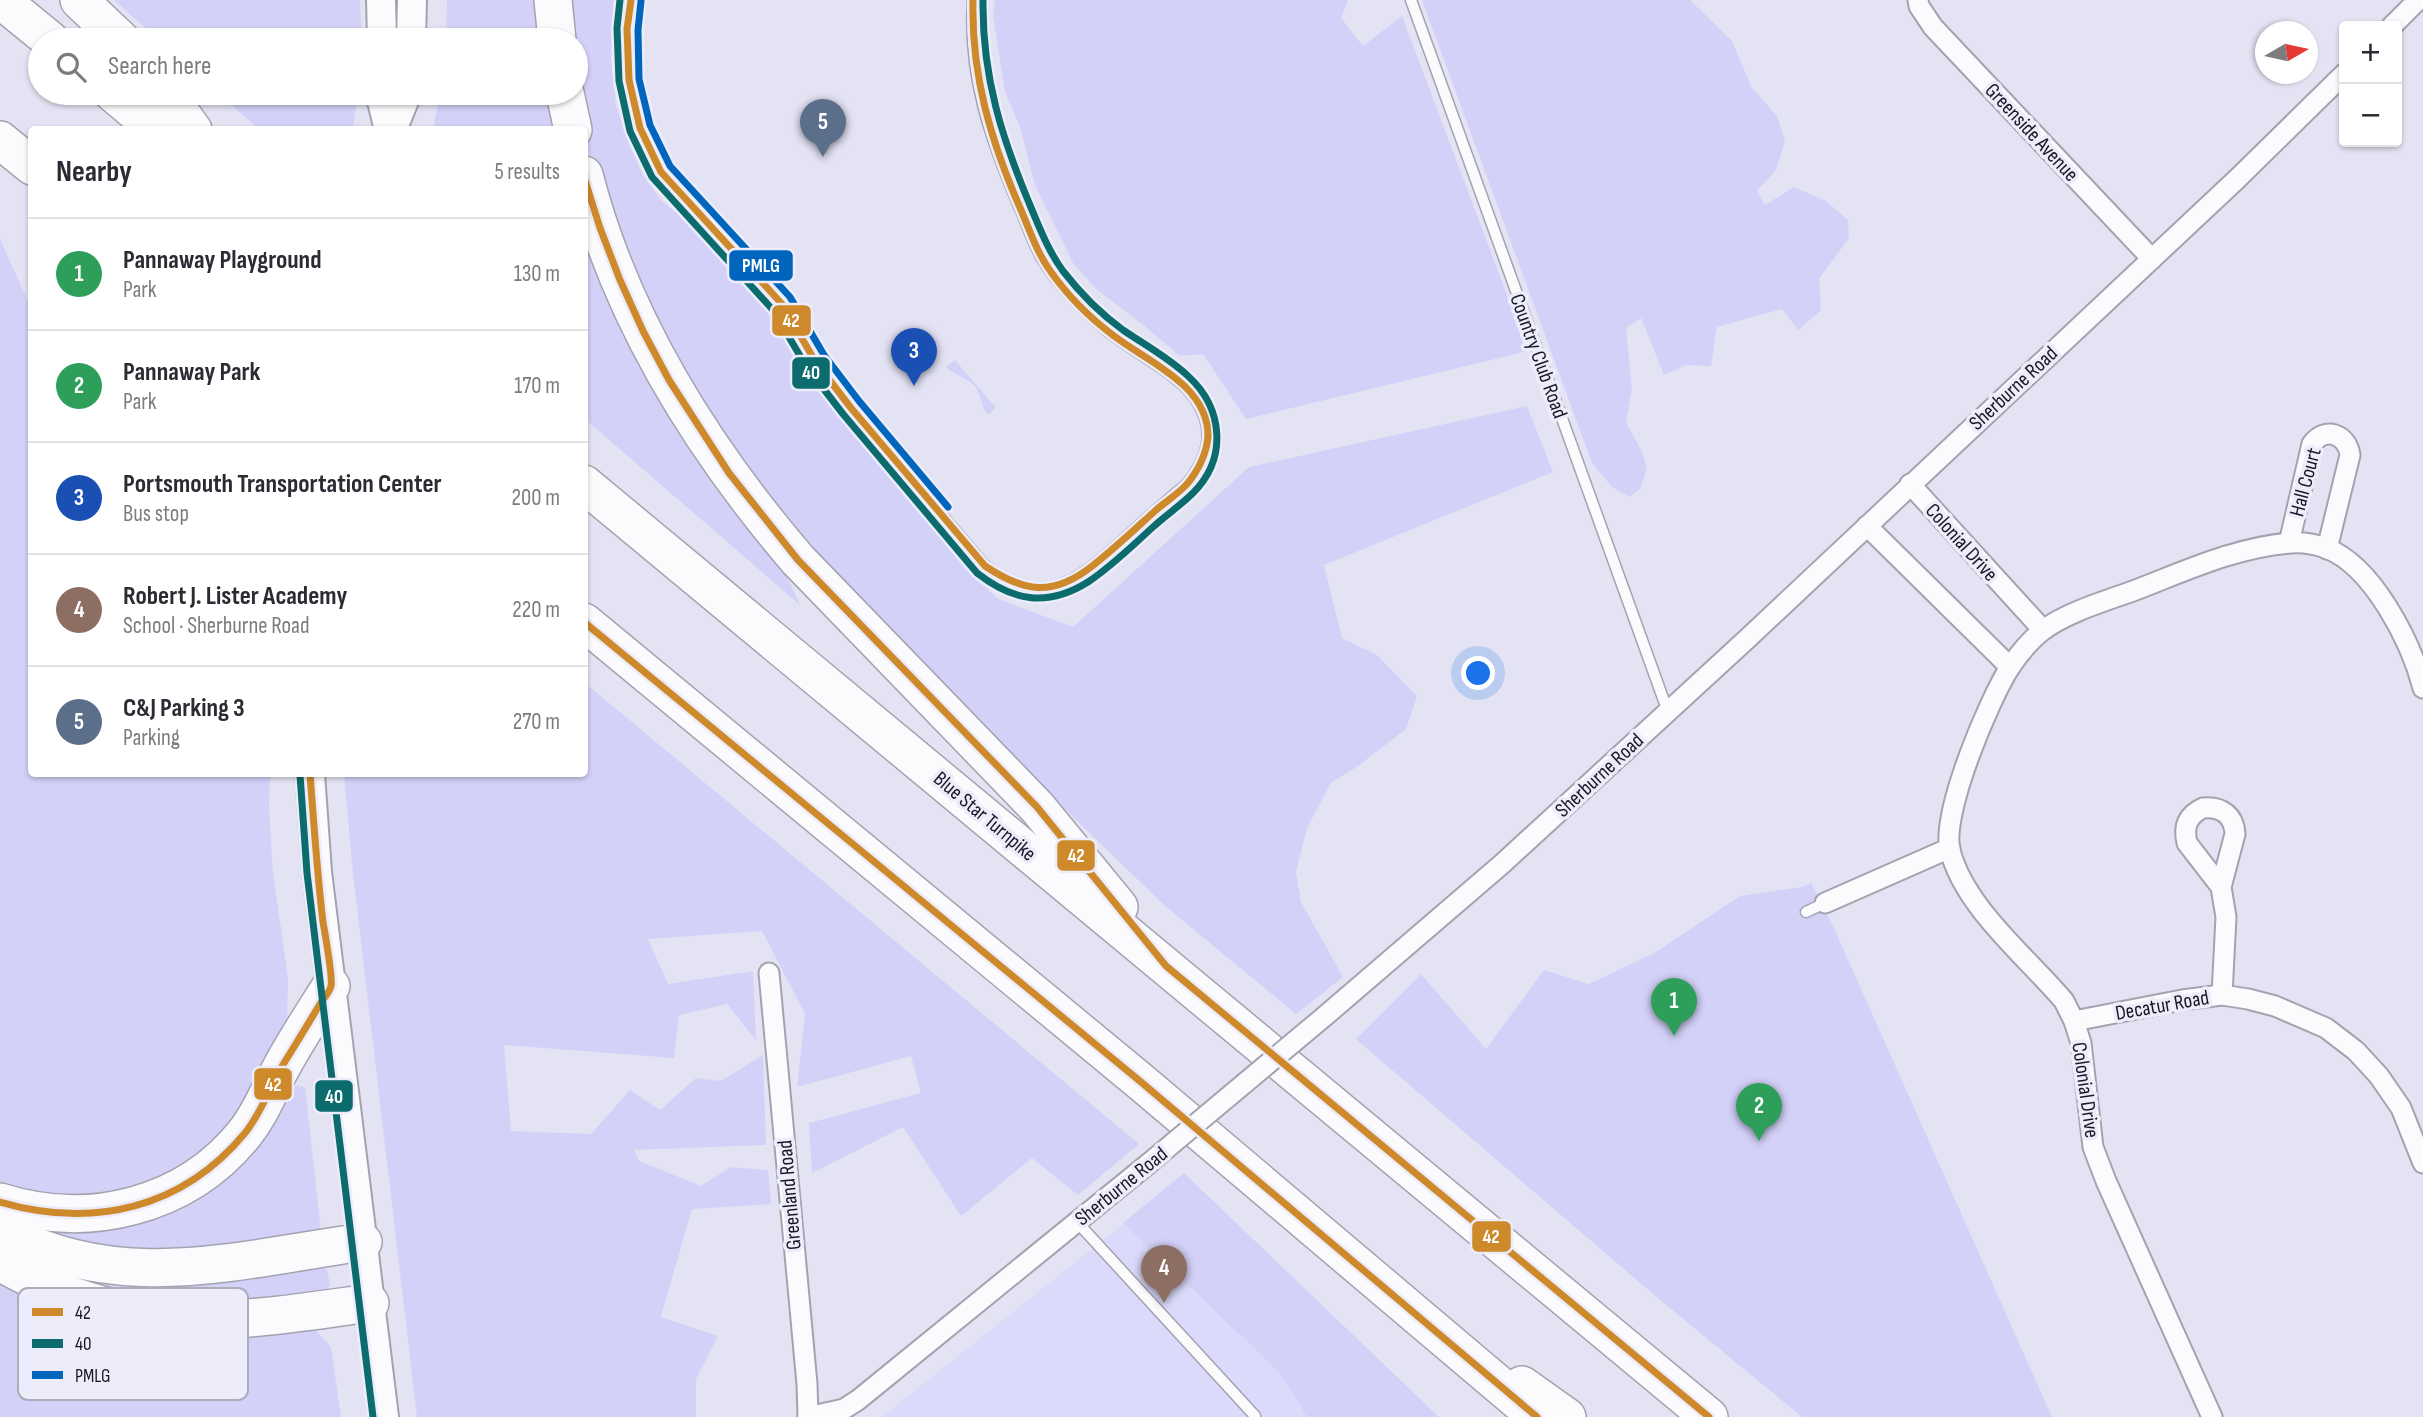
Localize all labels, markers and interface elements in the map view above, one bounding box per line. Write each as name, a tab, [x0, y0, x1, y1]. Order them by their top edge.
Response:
north arrow	[2255, 21, 2318, 84]
map controls	[2339, 21, 2402, 147]
button: +	[2339, 21, 2402, 84]
search box	[28, 28, 588, 105]
icon: search	[52, 48, 90, 86]
text: Search here	[108, 51, 211, 82]
street label: Greenside Avenue	[1980, 78, 2084, 187]
button: −	[2339, 84, 2402, 147]
pin: 5	[800, 99, 846, 157]
text: Nearby	[56, 154, 132, 190]
text: 5 results	[494, 158, 560, 186]
text: Pannaway Playground	[123, 245, 321, 276]
line badge: PMLG	[728, 249, 794, 282]
text: PMLG	[742, 255, 780, 278]
text: 1	[74, 260, 84, 288]
text: 130 m	[514, 260, 560, 288]
text: Park	[123, 276, 157, 304]
street label: Country Club Road	[1504, 291, 1573, 422]
line badge: 42	[771, 304, 812, 337]
text: 42	[782, 310, 800, 333]
pin: 3	[891, 328, 937, 386]
street label: Sherburne Road	[1964, 341, 2063, 436]
line badge: 40	[791, 356, 831, 390]
text: Pannaway Park	[123, 357, 261, 388]
text: 40	[802, 362, 820, 385]
text: 2	[74, 372, 84, 400]
text: 170 m	[514, 372, 560, 400]
text: Park	[123, 388, 157, 416]
street label: Hall Court	[2284, 445, 2327, 519]
text: Portsmouth Transportation Center	[123, 469, 442, 500]
text: 3	[74, 484, 84, 512]
text: 200 m	[512, 484, 560, 512]
street label: Colonial Drive	[1920, 498, 2003, 586]
text: Bus stop	[123, 500, 189, 528]
text: Robert J. Lister Academy	[123, 581, 347, 612]
text: 4	[74, 596, 84, 624]
text: 220 m	[512, 596, 560, 624]
text: School · Sherburne Road	[123, 612, 310, 640]
your location	[1461, 656, 1495, 690]
text: C&J Parking 3	[123, 693, 245, 724]
text: 5	[74, 708, 84, 736]
text: 270 m	[513, 708, 560, 736]
text: Parking	[123, 724, 180, 752]
street label: Sherburne Road	[1550, 728, 1649, 823]
street label: Blue Star Turnpike	[928, 766, 1041, 866]
line badge: 42	[1056, 839, 1096, 872]
text: 42	[1067, 845, 1085, 868]
pin: 1	[1651, 978, 1697, 1036]
street label: Decatur Road	[2113, 985, 2211, 1026]
street label: Colonial Drive	[2066, 1041, 2105, 1139]
line badge: 42	[253, 1067, 293, 1101]
text: 42	[264, 1074, 282, 1097]
line badge: 40	[314, 1079, 354, 1113]
pin: 2	[1736, 1083, 1782, 1141]
text: 40	[325, 1086, 343, 1109]
street label: Greenland Road	[772, 1139, 807, 1251]
street label: Sherburne Road	[1070, 1142, 1173, 1231]
line badge: 42	[1471, 1220, 1512, 1253]
text: 42	[1482, 1226, 1500, 1249]
pin: 4	[1141, 1245, 1187, 1303]
legend	[18, 1288, 248, 1400]
text: 42	[75, 1302, 91, 1325]
text: 40	[75, 1333, 91, 1356]
text: PMLG	[75, 1365, 111, 1388]

